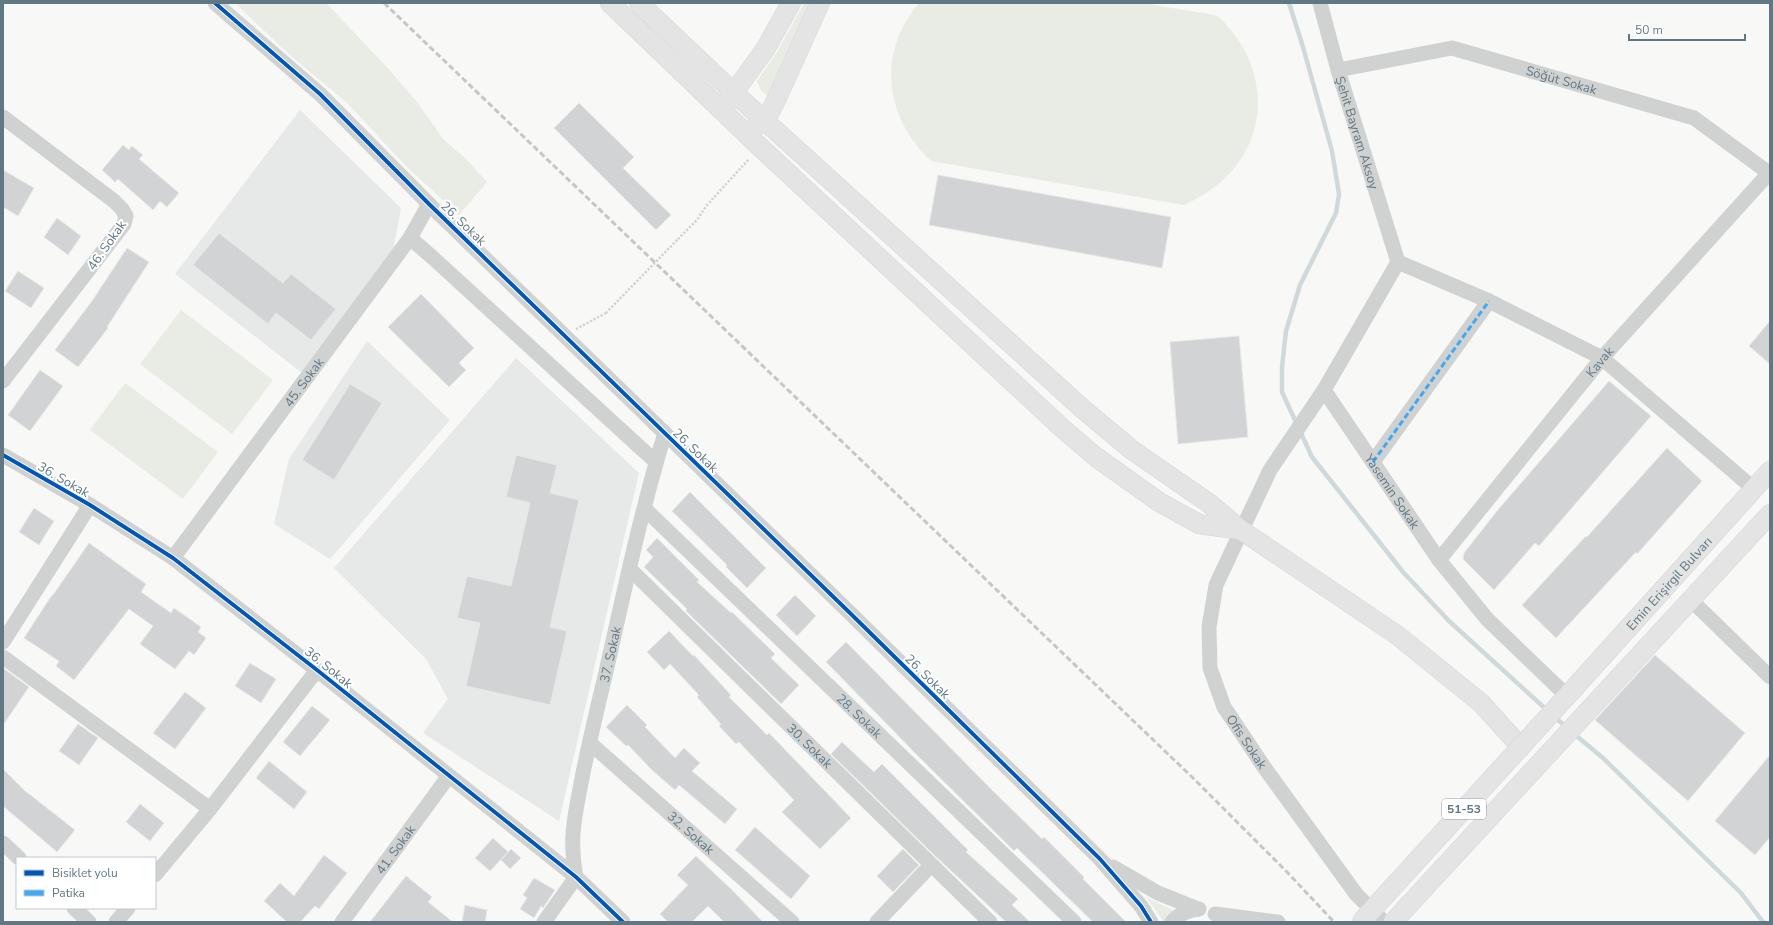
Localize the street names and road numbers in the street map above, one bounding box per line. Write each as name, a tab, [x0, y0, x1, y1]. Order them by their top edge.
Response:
street label: Söğüt Sokak	[1524, 62, 1599, 100]
street label: Şehit Bayram Aksoy	[1331, 74, 1383, 192]
street label: 26. Sokak	[437, 197, 490, 250]
street label: 46. Sokak	[83, 217, 131, 274]
street label: Kavak	[1582, 343, 1618, 381]
street label: 45. Sokak	[280, 354, 329, 411]
street label: 26. Sokak	[669, 424, 722, 477]
street label: Yasemin Sokak	[1359, 450, 1424, 533]
street label: 36. Sokak	[34, 458, 93, 502]
street label: Emin Erişirgil Bulvarı	[1623, 533, 1717, 635]
street label: 37. Sokak	[596, 624, 626, 684]
street label: 36. Sokak	[301, 643, 357, 693]
street label: 26. Sokak	[901, 650, 954, 704]
street label: 28. Sokak	[832, 690, 886, 743]
street label: Ofis Sokak	[1221, 711, 1271, 773]
street label: 30. Sokak	[783, 720, 836, 773]
road number: 51-53	[1442, 799, 1486, 819]
street label: 32. Sokak	[663, 808, 718, 859]
street label: 41. Sokak	[372, 821, 420, 878]

